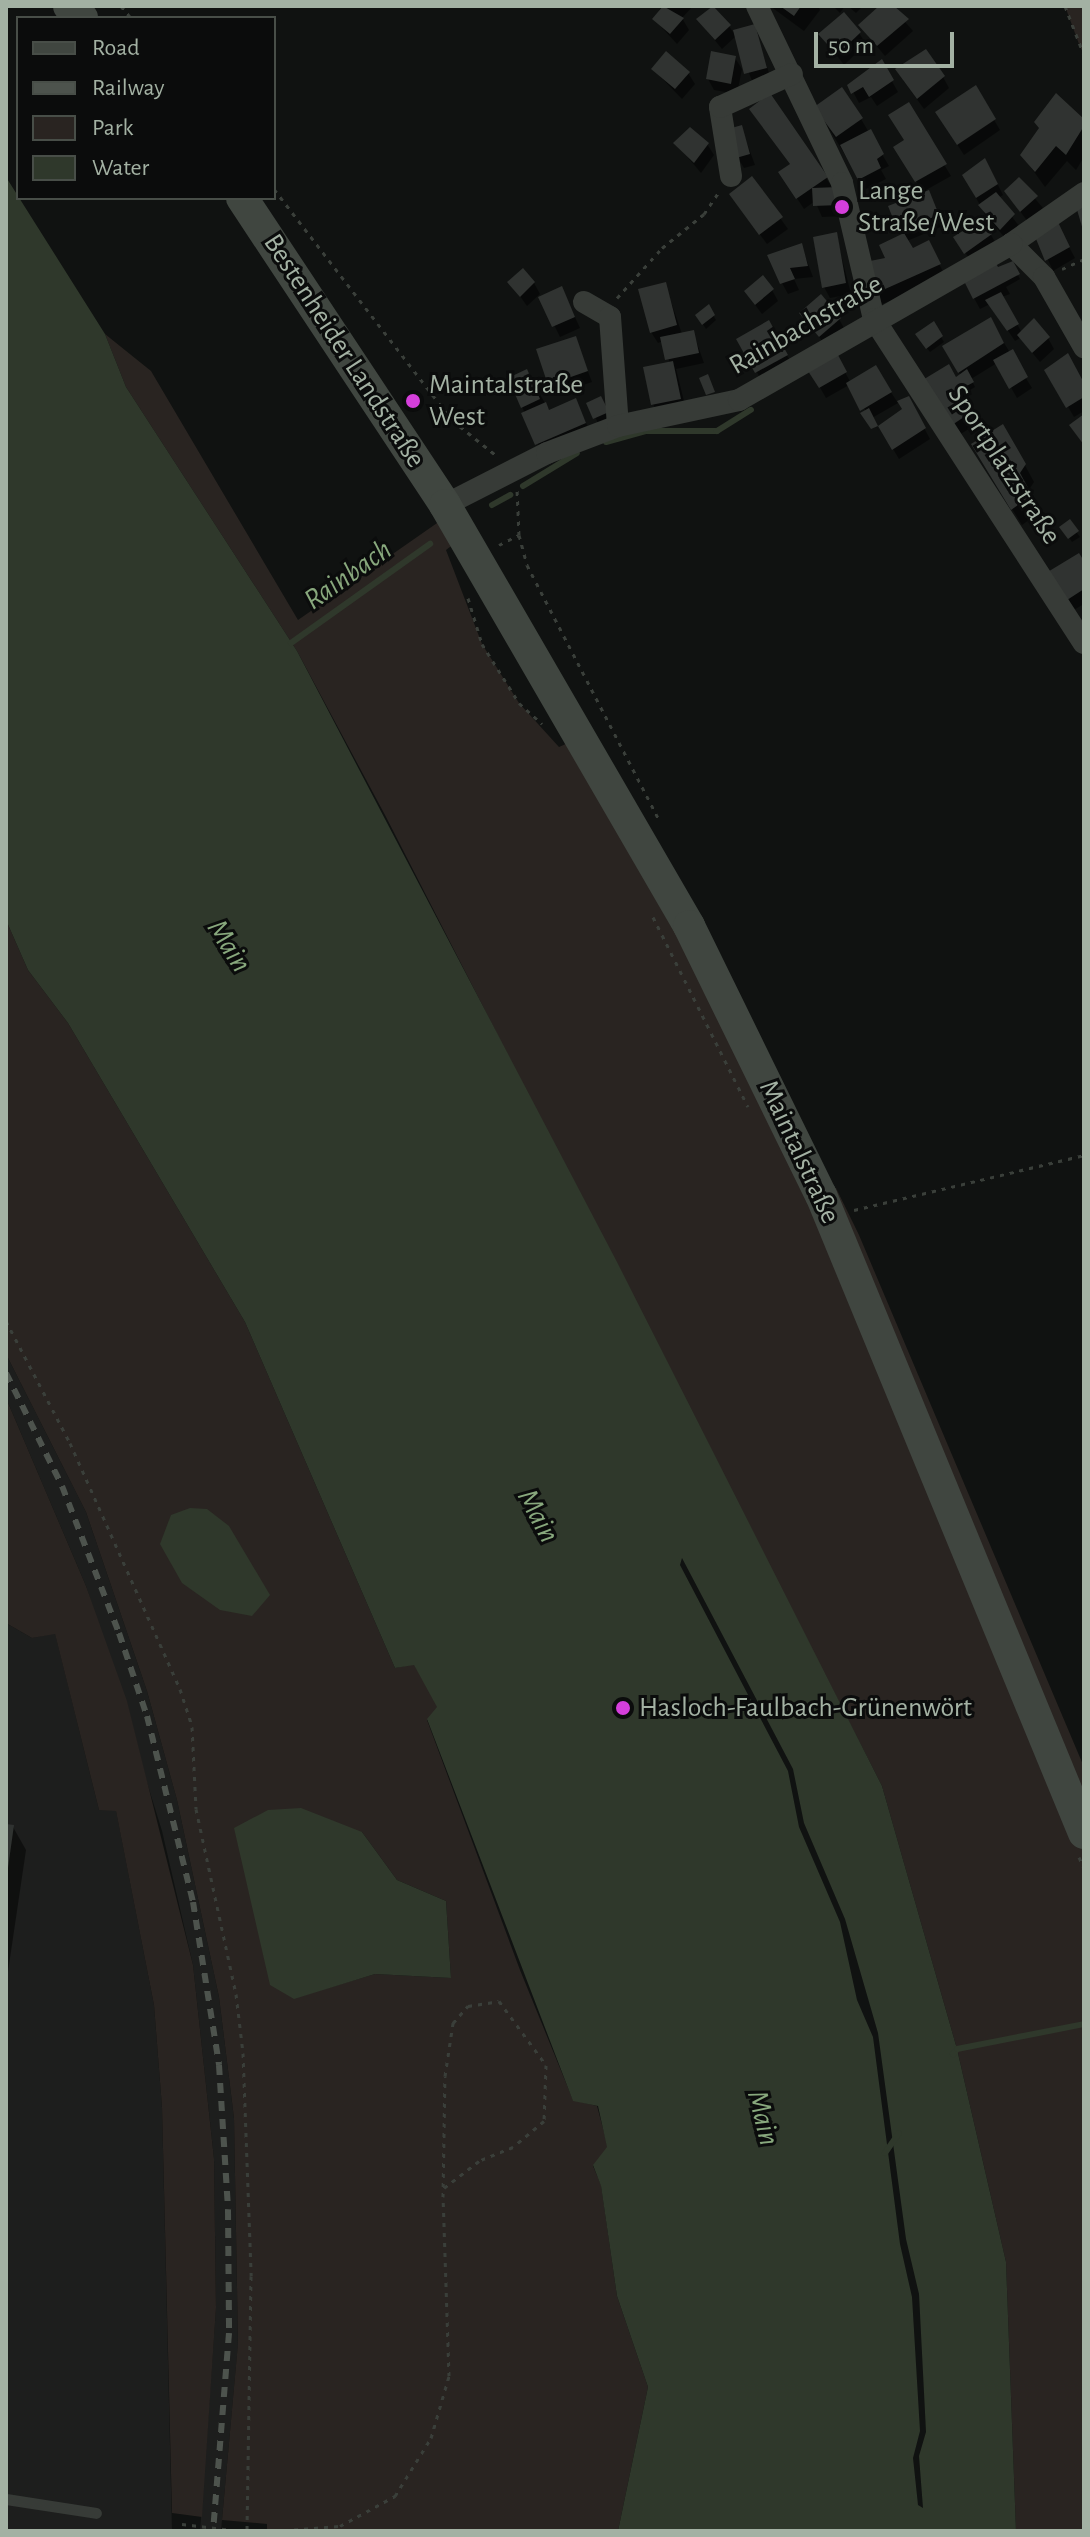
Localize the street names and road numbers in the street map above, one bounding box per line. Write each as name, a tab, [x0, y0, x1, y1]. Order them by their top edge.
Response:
street label: Bestenheider Landstraße	[256, 228, 432, 474]
street label: Rainbachstraße	[723, 268, 889, 382]
street label: Sportplatzstraße	[940, 379, 1068, 551]
street label: Maintalstraße	[751, 1075, 847, 1229]

